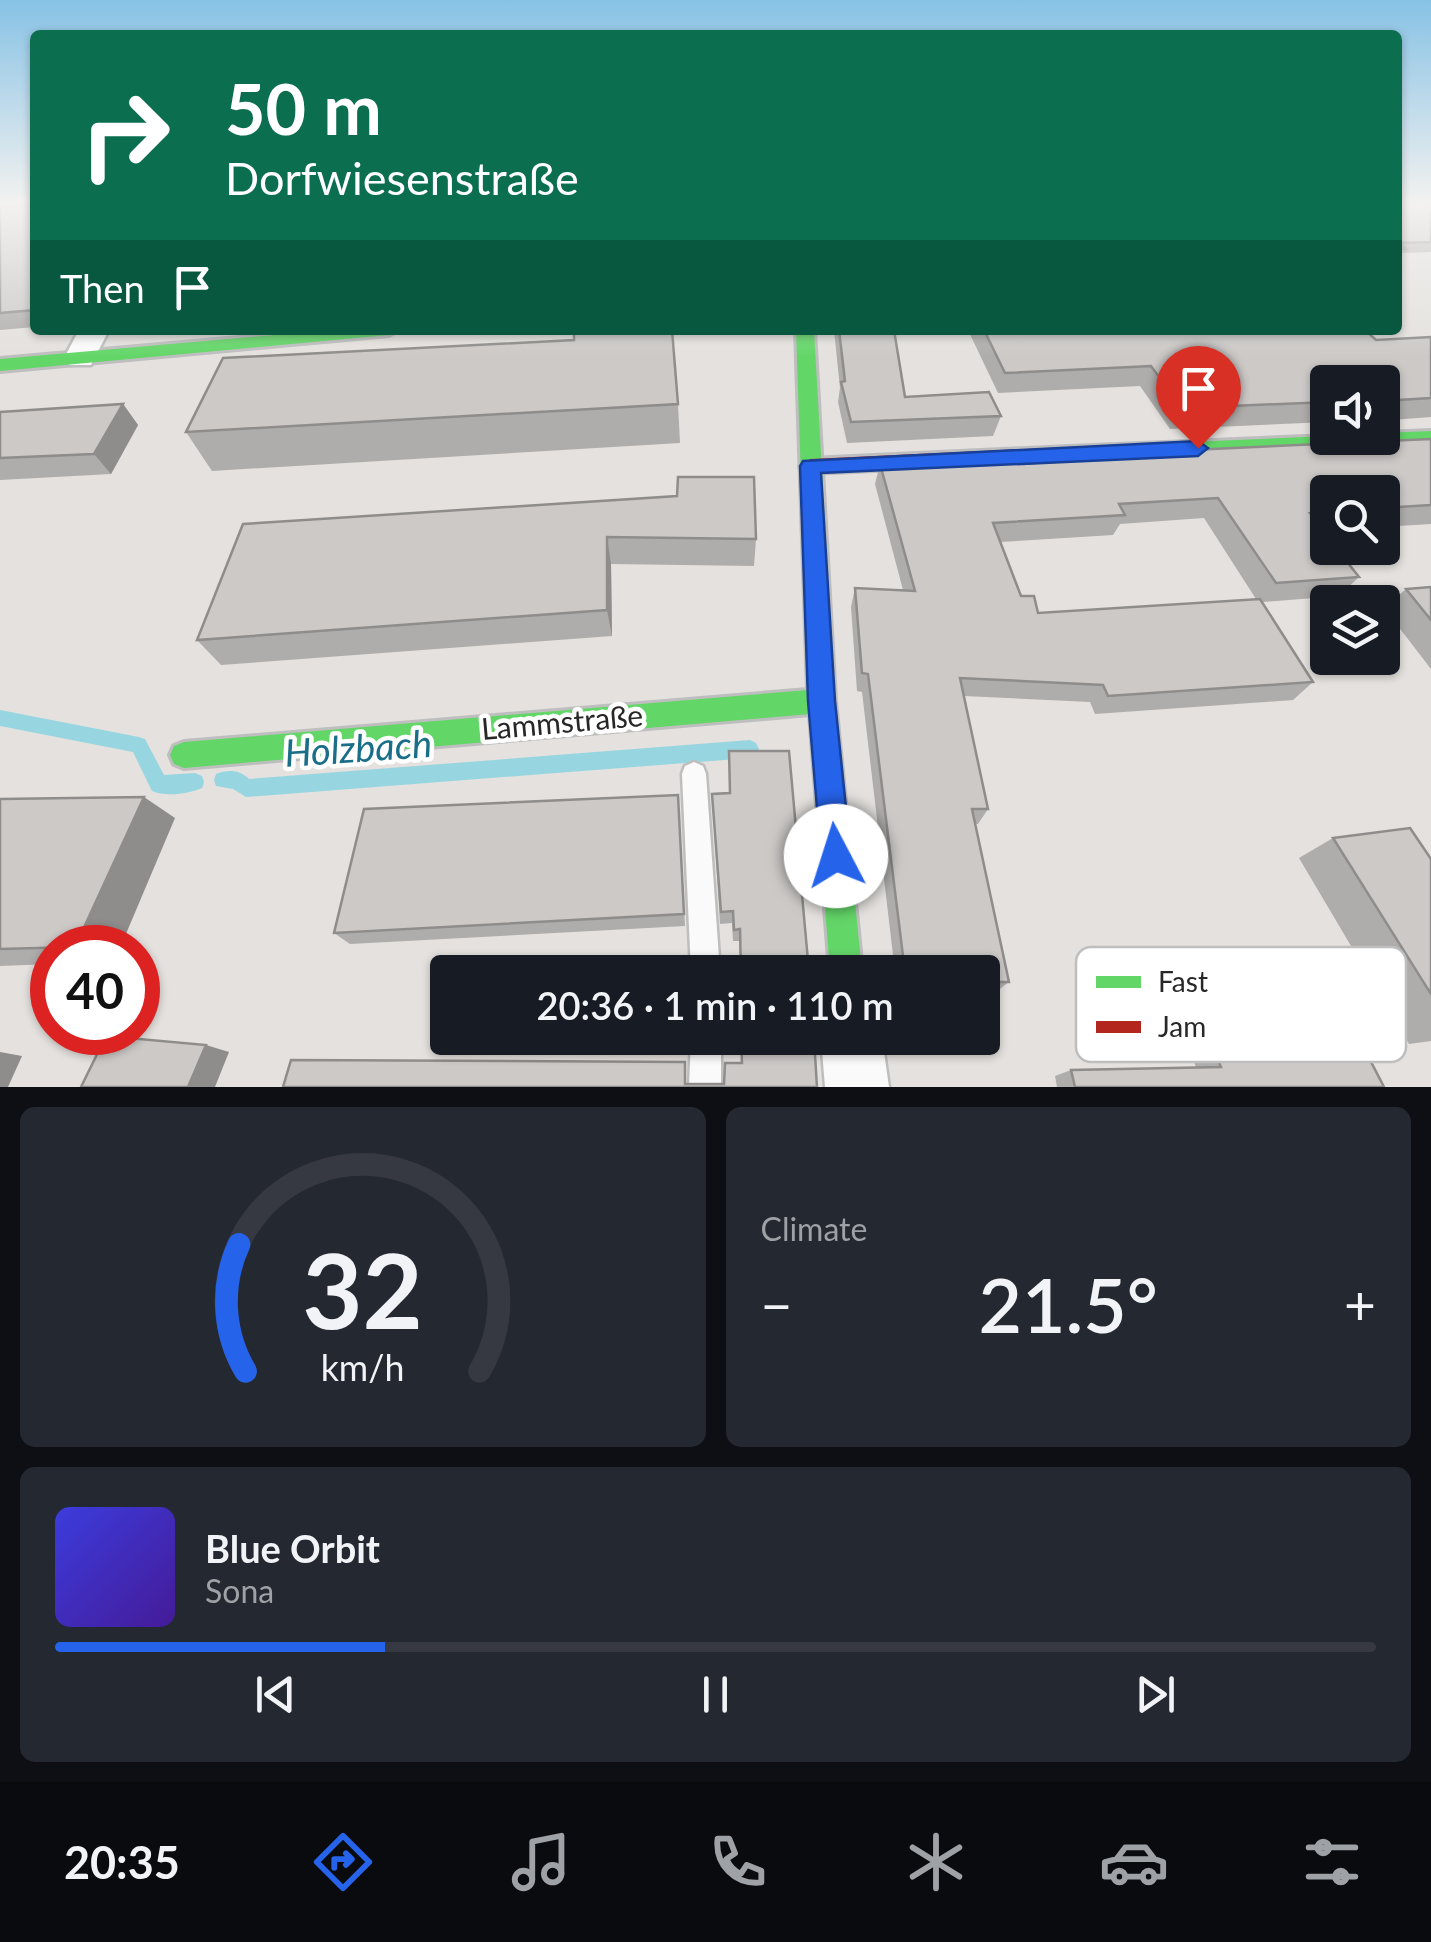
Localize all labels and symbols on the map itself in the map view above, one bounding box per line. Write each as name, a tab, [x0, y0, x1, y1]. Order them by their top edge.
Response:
pin	[1156, 346, 1241, 449]
street label: Lammstraße	[480, 696, 644, 746]
water label: Holzbach	[283, 719, 433, 775]
position arrow	[784, 804, 888, 908]
speed limit sign: 40	[30, 925, 160, 1055]
legend	[1076, 947, 1406, 1062]
text: Fast	[1158, 964, 1208, 998]
text: Jam	[1158, 1009, 1206, 1043]

